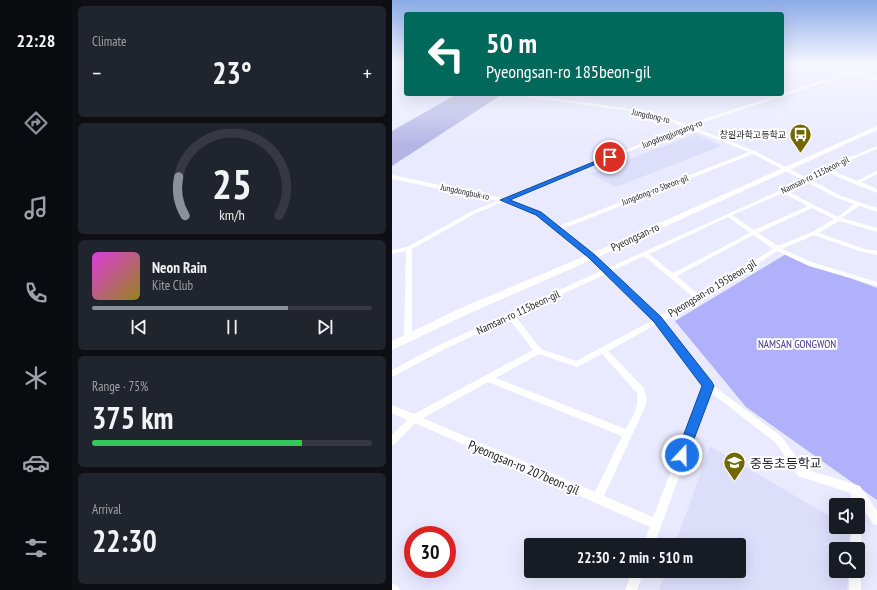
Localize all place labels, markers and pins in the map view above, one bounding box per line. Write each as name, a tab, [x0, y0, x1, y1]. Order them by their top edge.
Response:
bus stop icon: 창원과학고등학교	[788, 122, 814, 155]
place label: 창원과학고등학교	[720, 129, 786, 140]
pin	[593, 140, 627, 174]
school or university icon: 중동초등학교	[722, 450, 748, 483]
place label: 중동초등학교	[750, 455, 822, 472]

